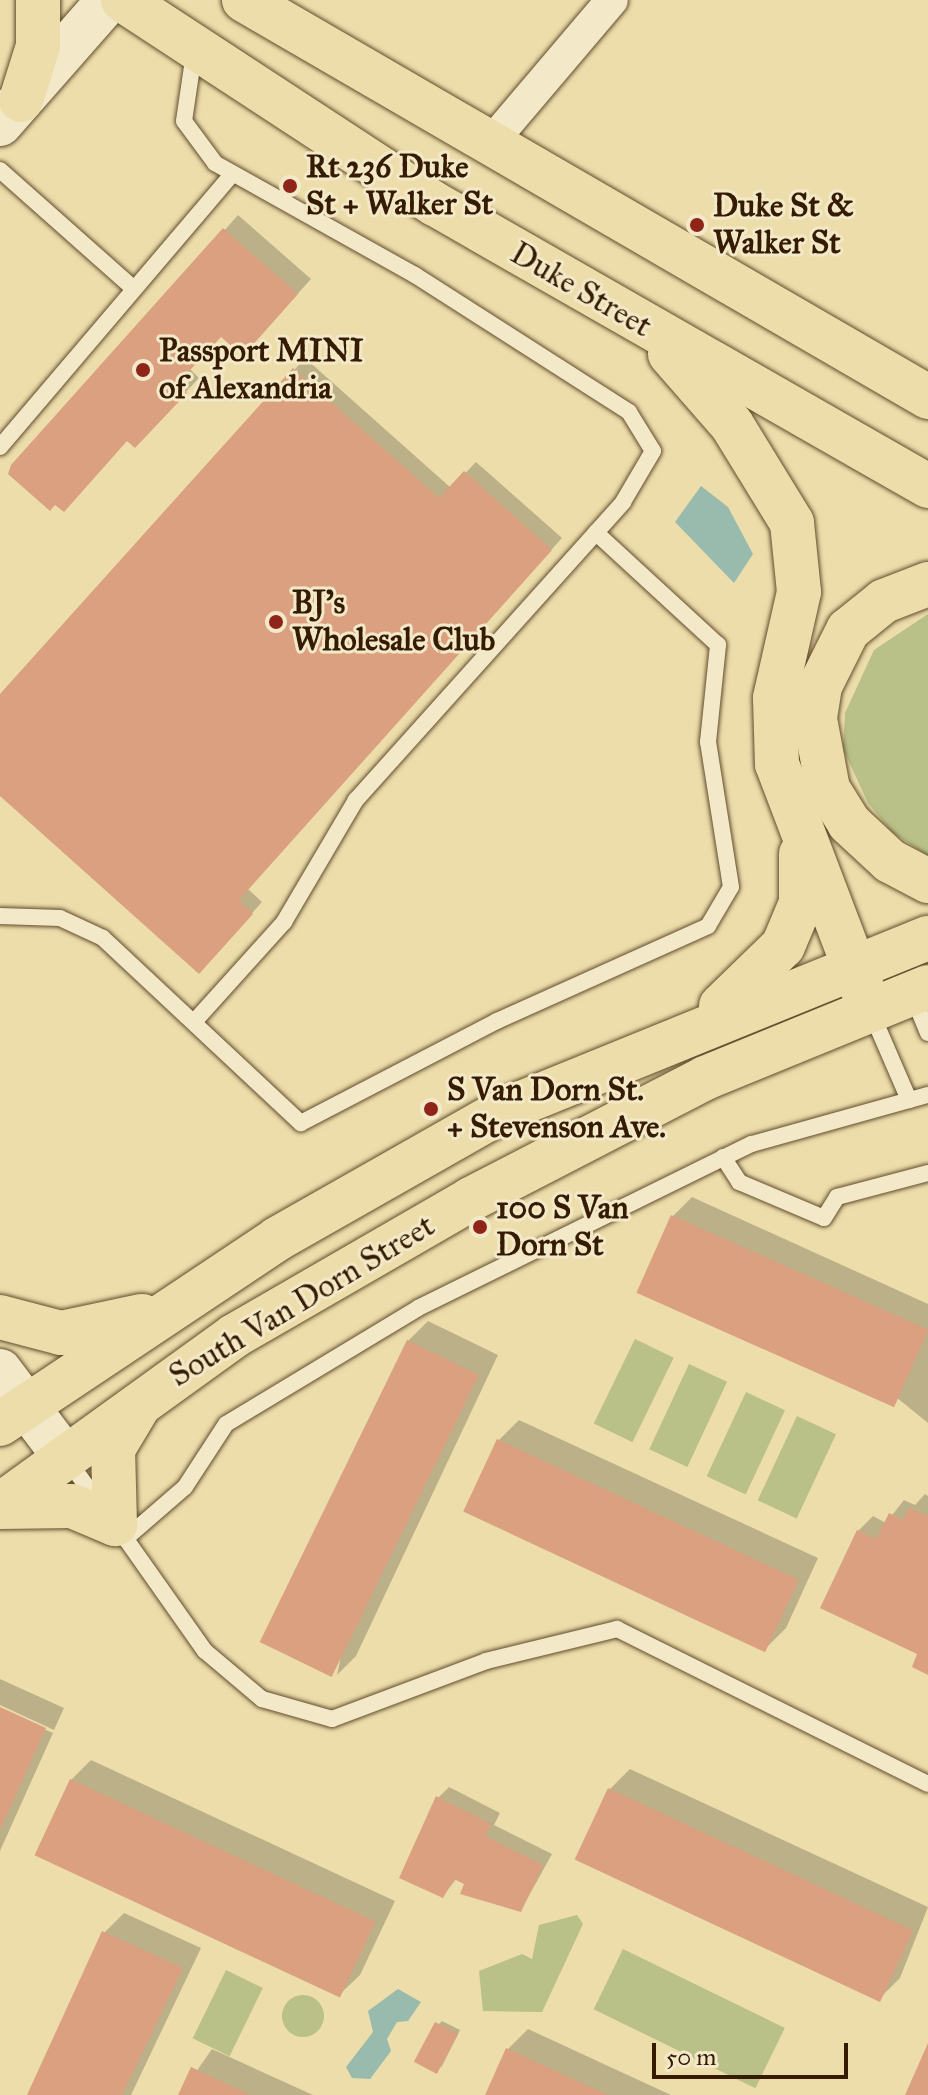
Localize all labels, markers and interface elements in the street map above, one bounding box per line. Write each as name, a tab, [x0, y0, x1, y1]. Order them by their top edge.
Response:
place label: Rt 236 Duke St + Walker St	[306, 149, 493, 224]
marker: Rt 236 Duke St + Walker St	[281, 177, 299, 195]
place label: Duke St & Walker St	[713, 188, 854, 263]
marker: Duke St & Walker St	[688, 216, 706, 234]
street label: Duke Street	[504, 234, 658, 346]
place label: Passport MINI of Alexandria	[159, 333, 364, 408]
marker: Passport MINI of Alexandria	[134, 361, 152, 379]
place label: BJ's Wholesale Club	[292, 585, 495, 660]
marker: BJ's Wholesale Club	[267, 613, 285, 631]
place label: S Van Dorn St. + Stevenson Ave.	[447, 1072, 666, 1147]
marker: S Van Dorn St. + Stevenson Ave.	[422, 1100, 440, 1118]
place label: 100 S Van Dorn St	[496, 1190, 629, 1265]
street label: South Van Dorn Street	[162, 1207, 442, 1395]
marker: 100 S Van Dorn St	[471, 1218, 489, 1236]
scale bar	[656, 2027, 852, 2077]
text: 50 m	[666, 2042, 716, 2072]

